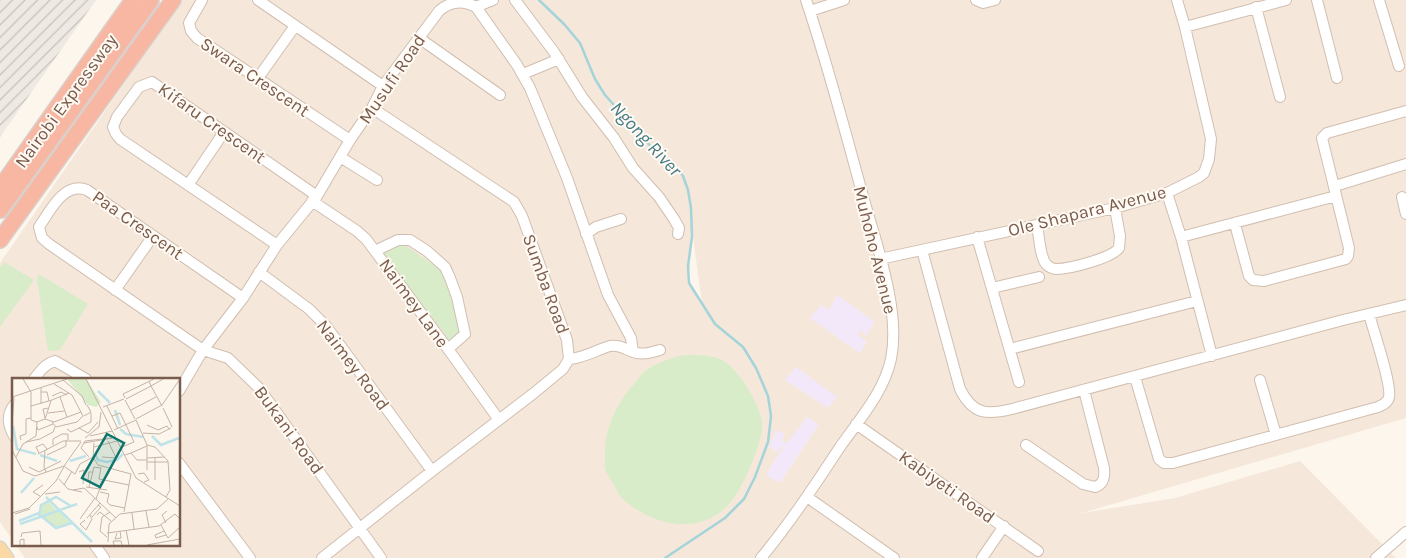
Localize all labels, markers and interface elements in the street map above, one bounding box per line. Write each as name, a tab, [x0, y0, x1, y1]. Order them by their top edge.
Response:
street label: Nairobi Expressway	[10, 29, 122, 172]
street label: Musufi Road	[354, 30, 430, 128]
street label: Swara Crescent	[196, 32, 314, 122]
street label: Kifaru Crescent	[154, 78, 270, 168]
water label: Ngong River	[606, 97, 687, 182]
street label: Ole Shapara Avenue	[1006, 181, 1168, 241]
street label: Muhoho Avenue	[848, 184, 902, 316]
street label: Paa Crescent	[88, 185, 188, 265]
street label: Sumba Road	[518, 231, 574, 337]
street label: Naimey Lane	[374, 254, 454, 352]
street label: Naimey Road	[312, 315, 394, 415]
inset map	[12, 378, 180, 546]
street label: Bukani Road	[250, 381, 328, 479]
street label: Kabiyeti Road	[895, 446, 999, 528]

